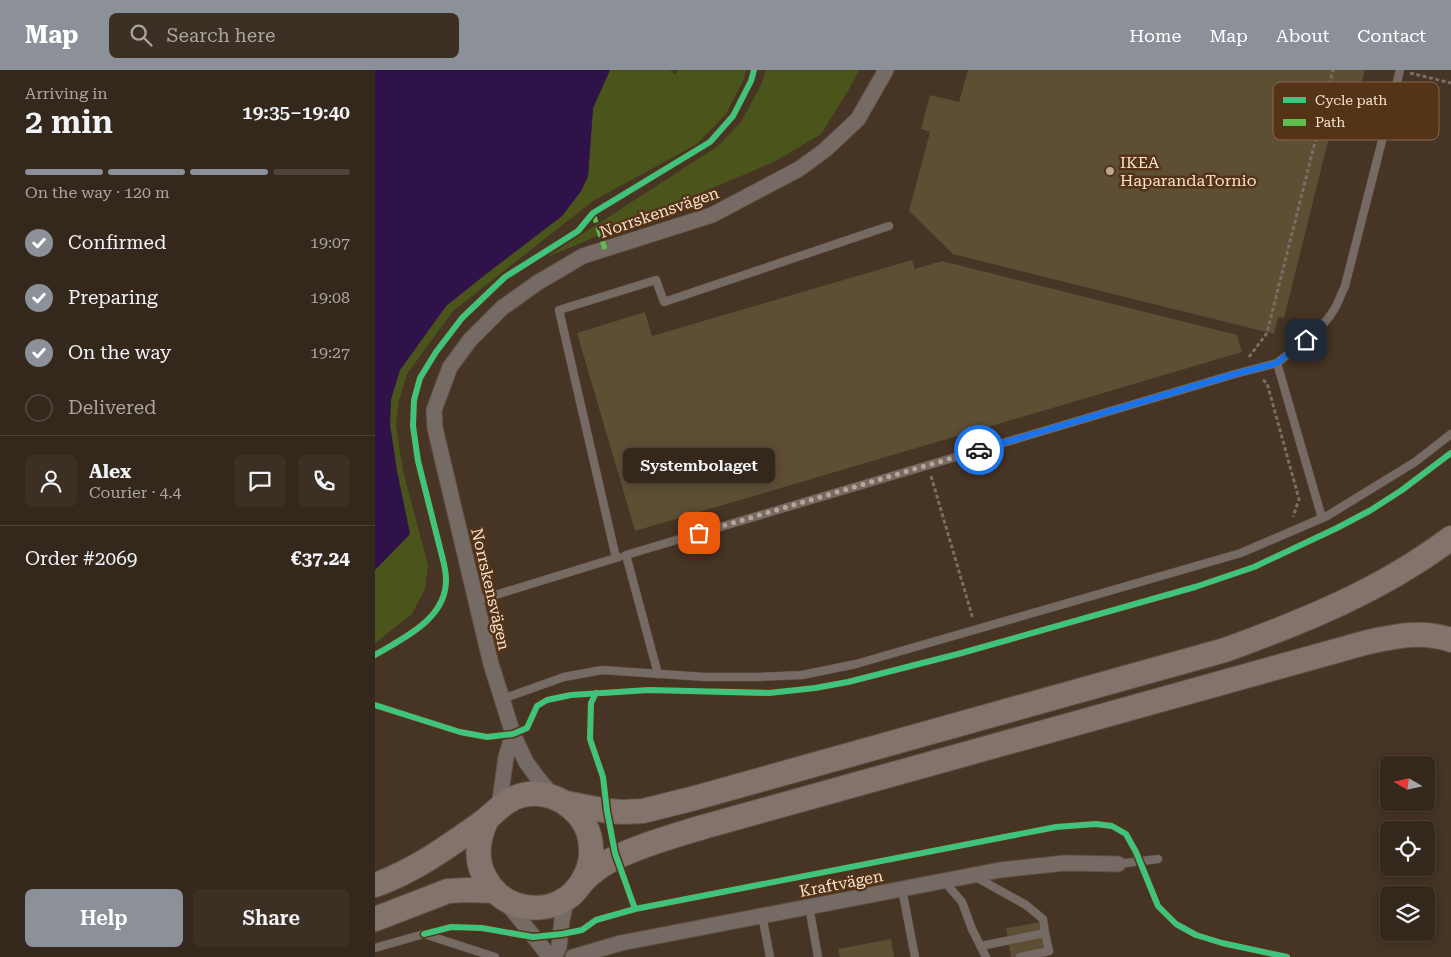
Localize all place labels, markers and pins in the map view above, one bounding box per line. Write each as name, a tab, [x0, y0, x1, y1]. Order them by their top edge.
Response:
place label: IKEA HaparandaTornio	[1120, 153, 1257, 190]
marker: IKEA HaparandaTornio	[1104, 165, 1116, 177]
pin	[1285, 319, 1327, 361]
callout: Systembolaget	[623, 448, 775, 483]
pin	[678, 512, 720, 554]

